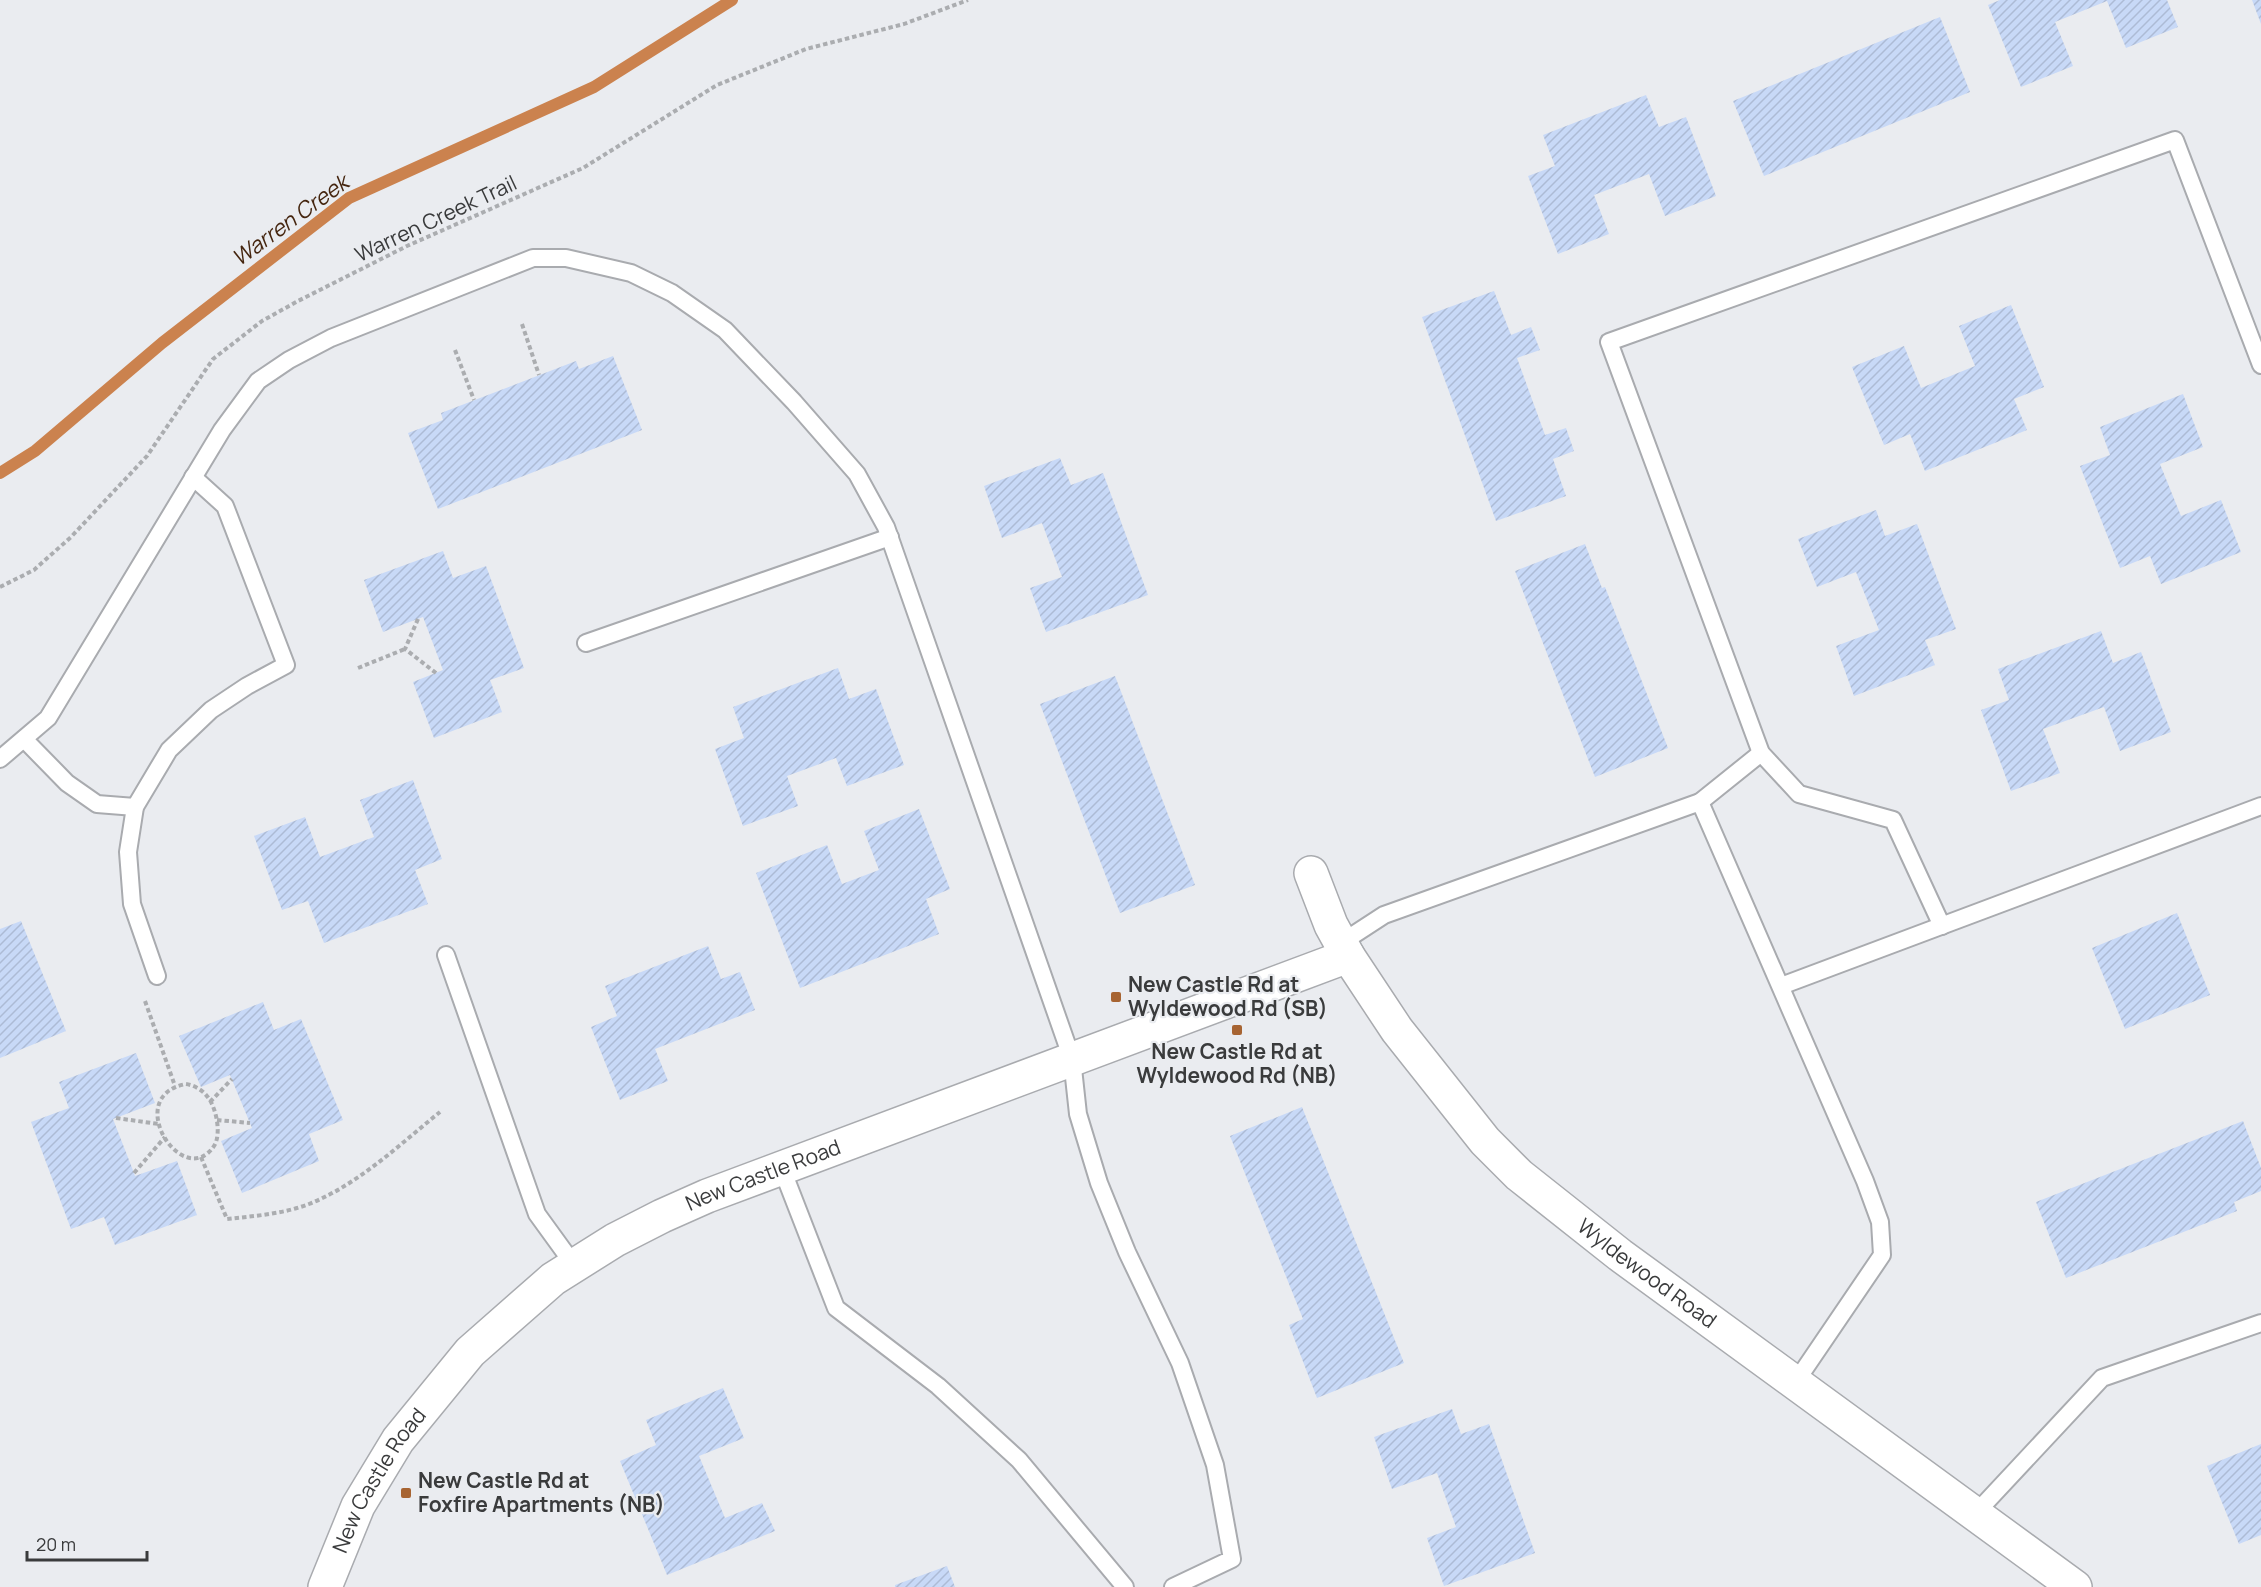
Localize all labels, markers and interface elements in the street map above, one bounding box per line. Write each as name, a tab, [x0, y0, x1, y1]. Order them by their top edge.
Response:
water label: Warren Creek	[226, 166, 357, 273]
street label: Warren Creek Trail	[350, 168, 521, 268]
place label: New Castle Rd at Wyldewood Rd (SB)	[1128, 970, 1328, 1022]
marker: New Castle Rd at Wyldewood Rd (SB)	[1109, 990, 1123, 1004]
marker: New Castle Rd at Wyldewood Rd (NB)	[1230, 1023, 1244, 1037]
place label: New Castle Rd at Wyldewood Rd (NB)	[1136, 1037, 1338, 1089]
street label: New Castle Road	[681, 1132, 844, 1217]
street label: Wyldewood Road	[1572, 1212, 1723, 1334]
street label: New Castle Road	[325, 1402, 432, 1557]
place label: New Castle Rd at Foxfire Apartments (NB)	[418, 1466, 665, 1518]
marker: New Castle Rd at Foxfire Apartments (NB)	[399, 1486, 413, 1500]
scale bar	[27, 1524, 147, 1562]
text: 20 m	[36, 1532, 76, 1556]

